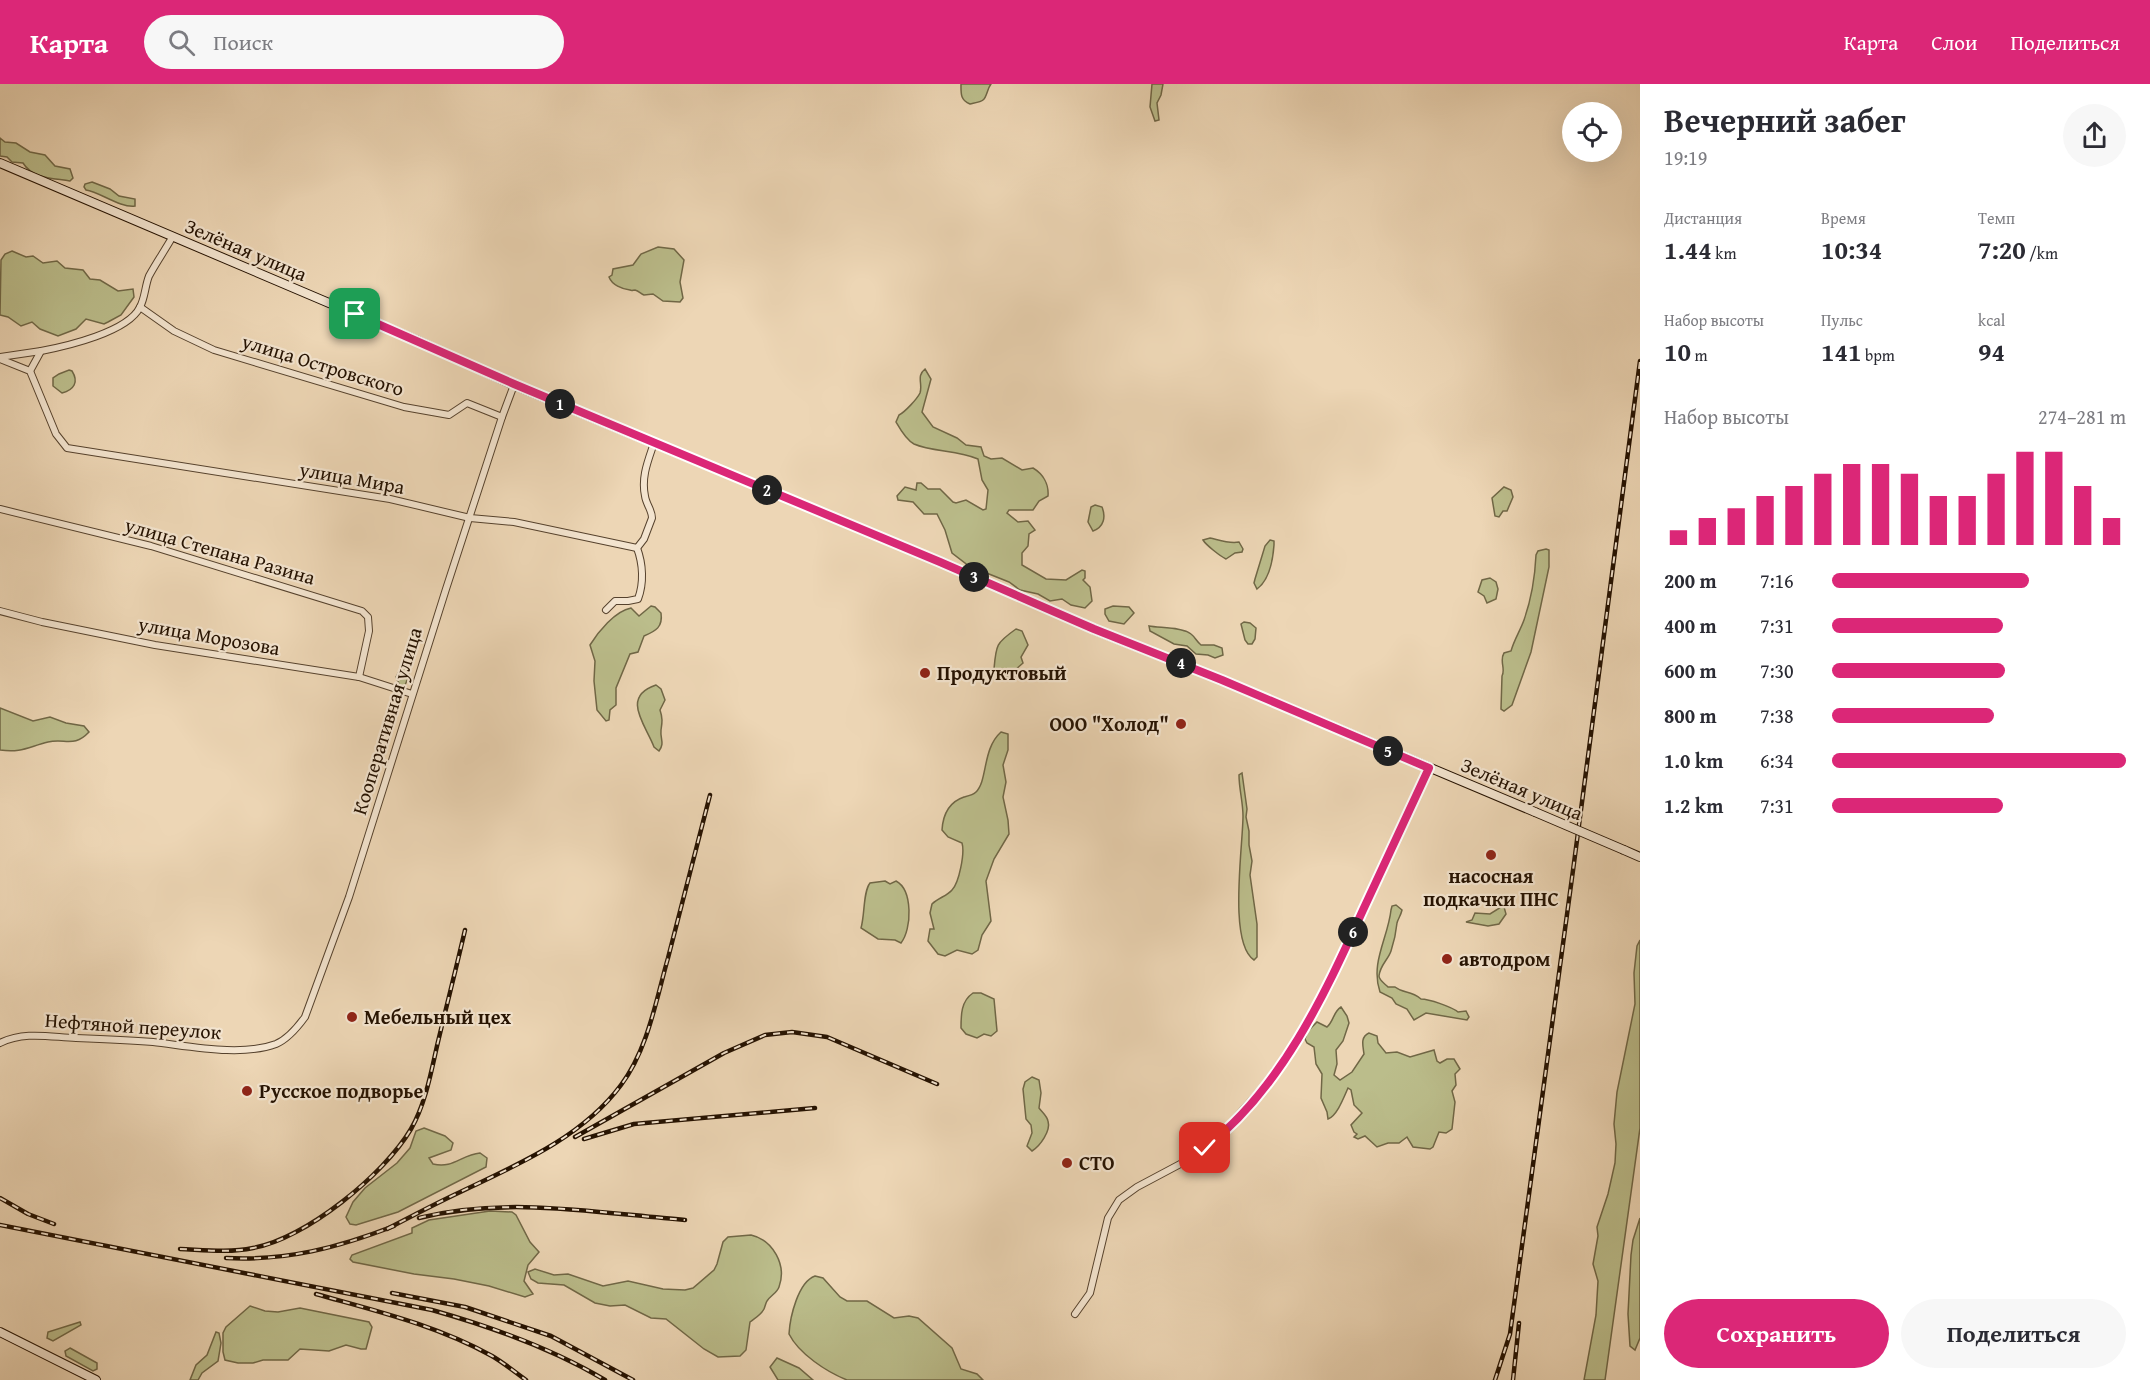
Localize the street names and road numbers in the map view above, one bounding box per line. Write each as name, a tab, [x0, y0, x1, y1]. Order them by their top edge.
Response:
street label: Зелёная улица	[181, 211, 312, 288]
street label: улица Островского	[238, 326, 408, 403]
street label: улица Мира	[296, 454, 407, 501]
street label: улица Степана Разина	[121, 509, 319, 592]
street label: улица Морозова	[135, 609, 283, 662]
street label: Кооперативная улица	[344, 623, 429, 818]
street label: Зелёная улица	[1457, 750, 1588, 827]
street label: Нефтяной переулок	[44, 1005, 223, 1046]

